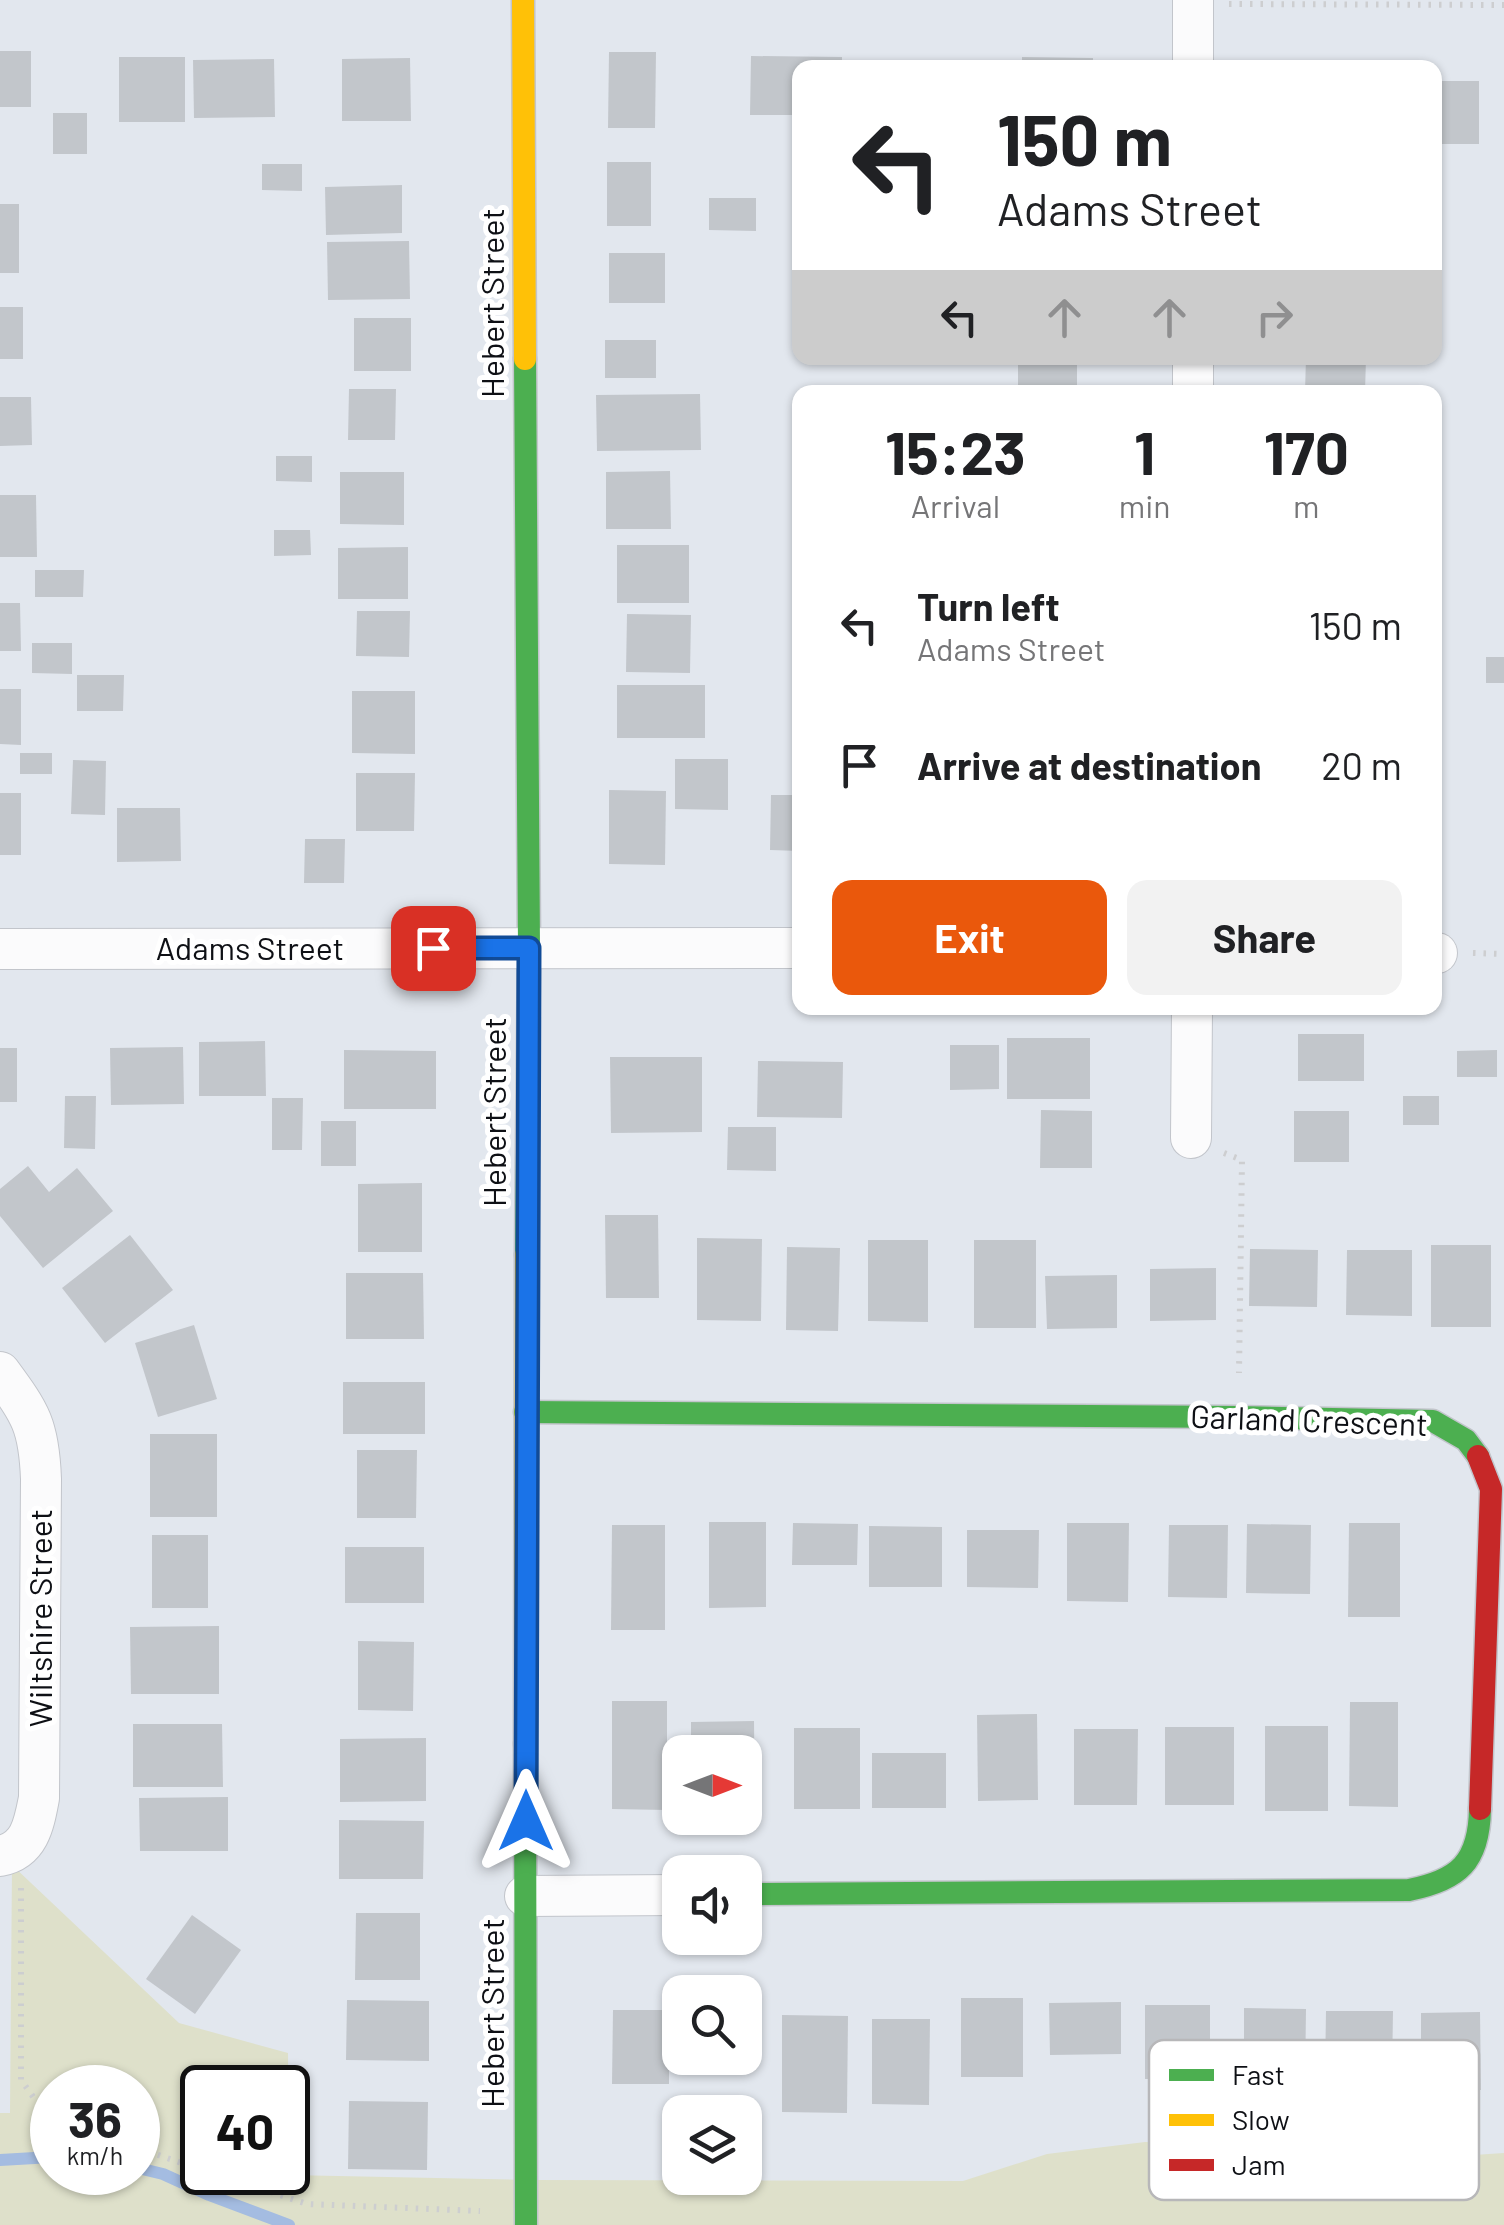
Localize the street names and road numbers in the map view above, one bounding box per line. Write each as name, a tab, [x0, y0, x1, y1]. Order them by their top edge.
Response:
street label: Hebert Street	[472, 208, 510, 398]
street label: Adams Street	[156, 928, 344, 966]
street label: Hebert Street	[474, 1017, 512, 1207]
street label: Garland Crescent	[1190, 1396, 1428, 1442]
street label: Wiltshire Street	[20, 1509, 58, 1727]
street label: Hebert Street	[472, 1918, 510, 2108]

